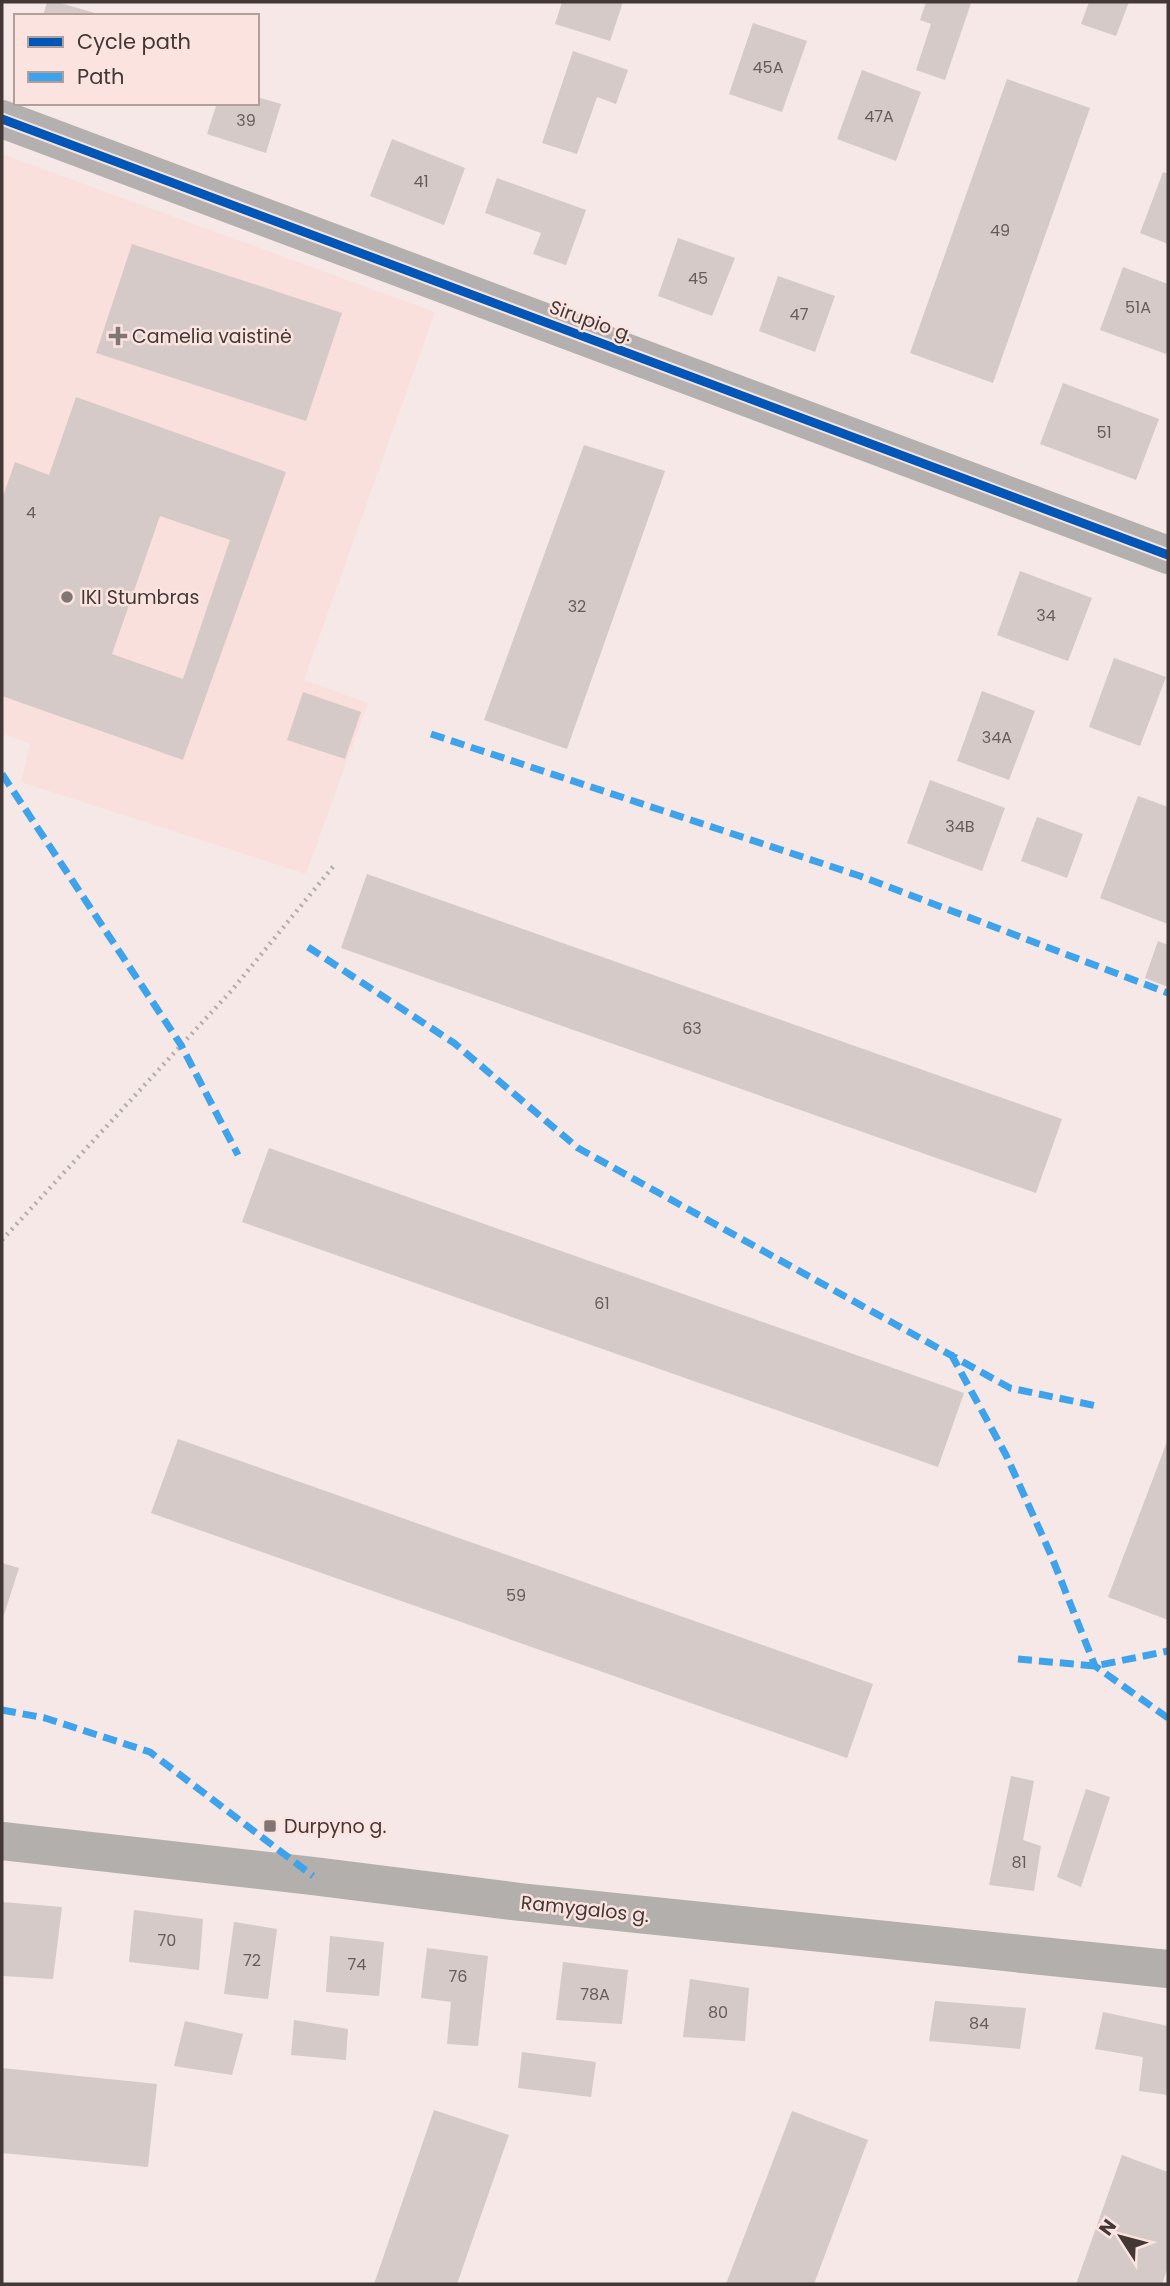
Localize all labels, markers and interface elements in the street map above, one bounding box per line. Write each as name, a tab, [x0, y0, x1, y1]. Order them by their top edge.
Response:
legend	[14, 14, 259, 105]
text: Cycle path	[77, 27, 191, 56]
house number: 45A	[753, 56, 784, 79]
text: Path	[77, 62, 124, 91]
house number: 47A	[864, 105, 894, 128]
house number: 39	[236, 109, 256, 132]
house number: 41	[413, 170, 429, 193]
house number: 49	[990, 219, 1010, 242]
house number: 45	[688, 267, 708, 290]
street label: Sirupio g.	[546, 293, 636, 349]
house number: 51A	[1125, 296, 1151, 319]
house number: 47	[790, 303, 809, 326]
place label: Camelia vaistinė	[132, 323, 292, 350]
marker: Camelia vaistinė	[110, 328, 126, 344]
house number: 51	[1096, 421, 1112, 444]
house number: 4	[26, 501, 36, 524]
place label: IKI Stumbras	[81, 584, 199, 611]
marker: IKI Stumbras	[59, 589, 75, 605]
house number: 32	[568, 595, 586, 618]
house number: 34	[1036, 604, 1056, 627]
house number: 34A	[982, 726, 1012, 749]
house number: 34B	[945, 815, 975, 838]
house number: 63	[682, 1017, 702, 1040]
house number: 61	[594, 1292, 610, 1315]
house number: 59	[506, 1584, 526, 1607]
place label: Durpyno g.	[284, 1813, 386, 1840]
marker: Durpyno g.	[262, 1818, 278, 1834]
house number: 81	[1011, 1851, 1027, 1874]
street label: Ramygalos g.	[519, 1889, 651, 1929]
house number: 70	[158, 1929, 176, 1952]
house number: 72	[243, 1949, 261, 1972]
house number: 74	[348, 1953, 366, 1976]
house number: 76	[449, 1965, 467, 1988]
house number: 78A	[580, 1983, 610, 2006]
house number: 80	[708, 2001, 728, 2024]
house number: 84	[969, 2012, 989, 2035]
north arrow	[1086, 2202, 1156, 2272]
text: N	[1093, 2214, 1123, 2241]

